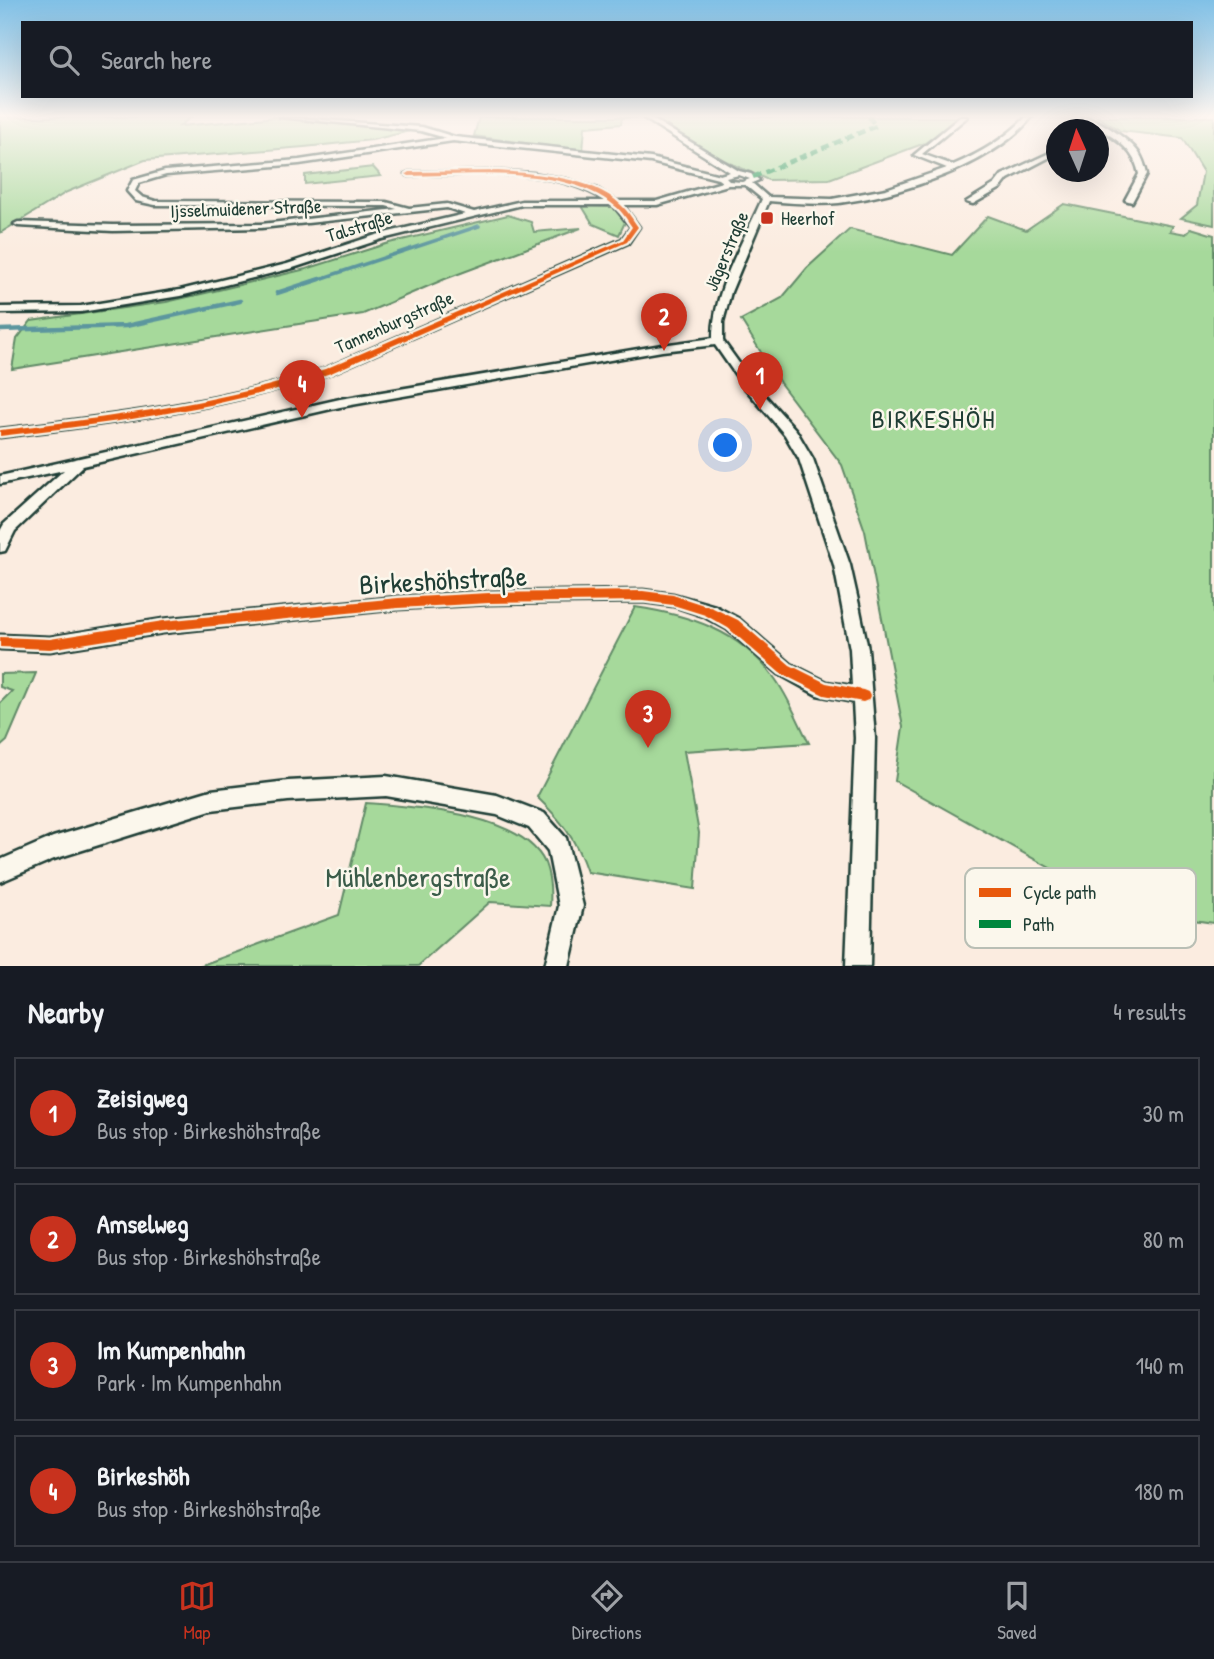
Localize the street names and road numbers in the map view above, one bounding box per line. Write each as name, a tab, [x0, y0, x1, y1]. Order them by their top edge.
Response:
street label: Ijsselmuidener Straße	[170, 192, 323, 224]
street label: Talstraße	[323, 204, 396, 248]
street label: Jägerstraße	[698, 207, 755, 295]
street label: Tannenburgstraße	[331, 284, 458, 360]
street label: Birkeshöhstraße	[358, 557, 528, 603]

